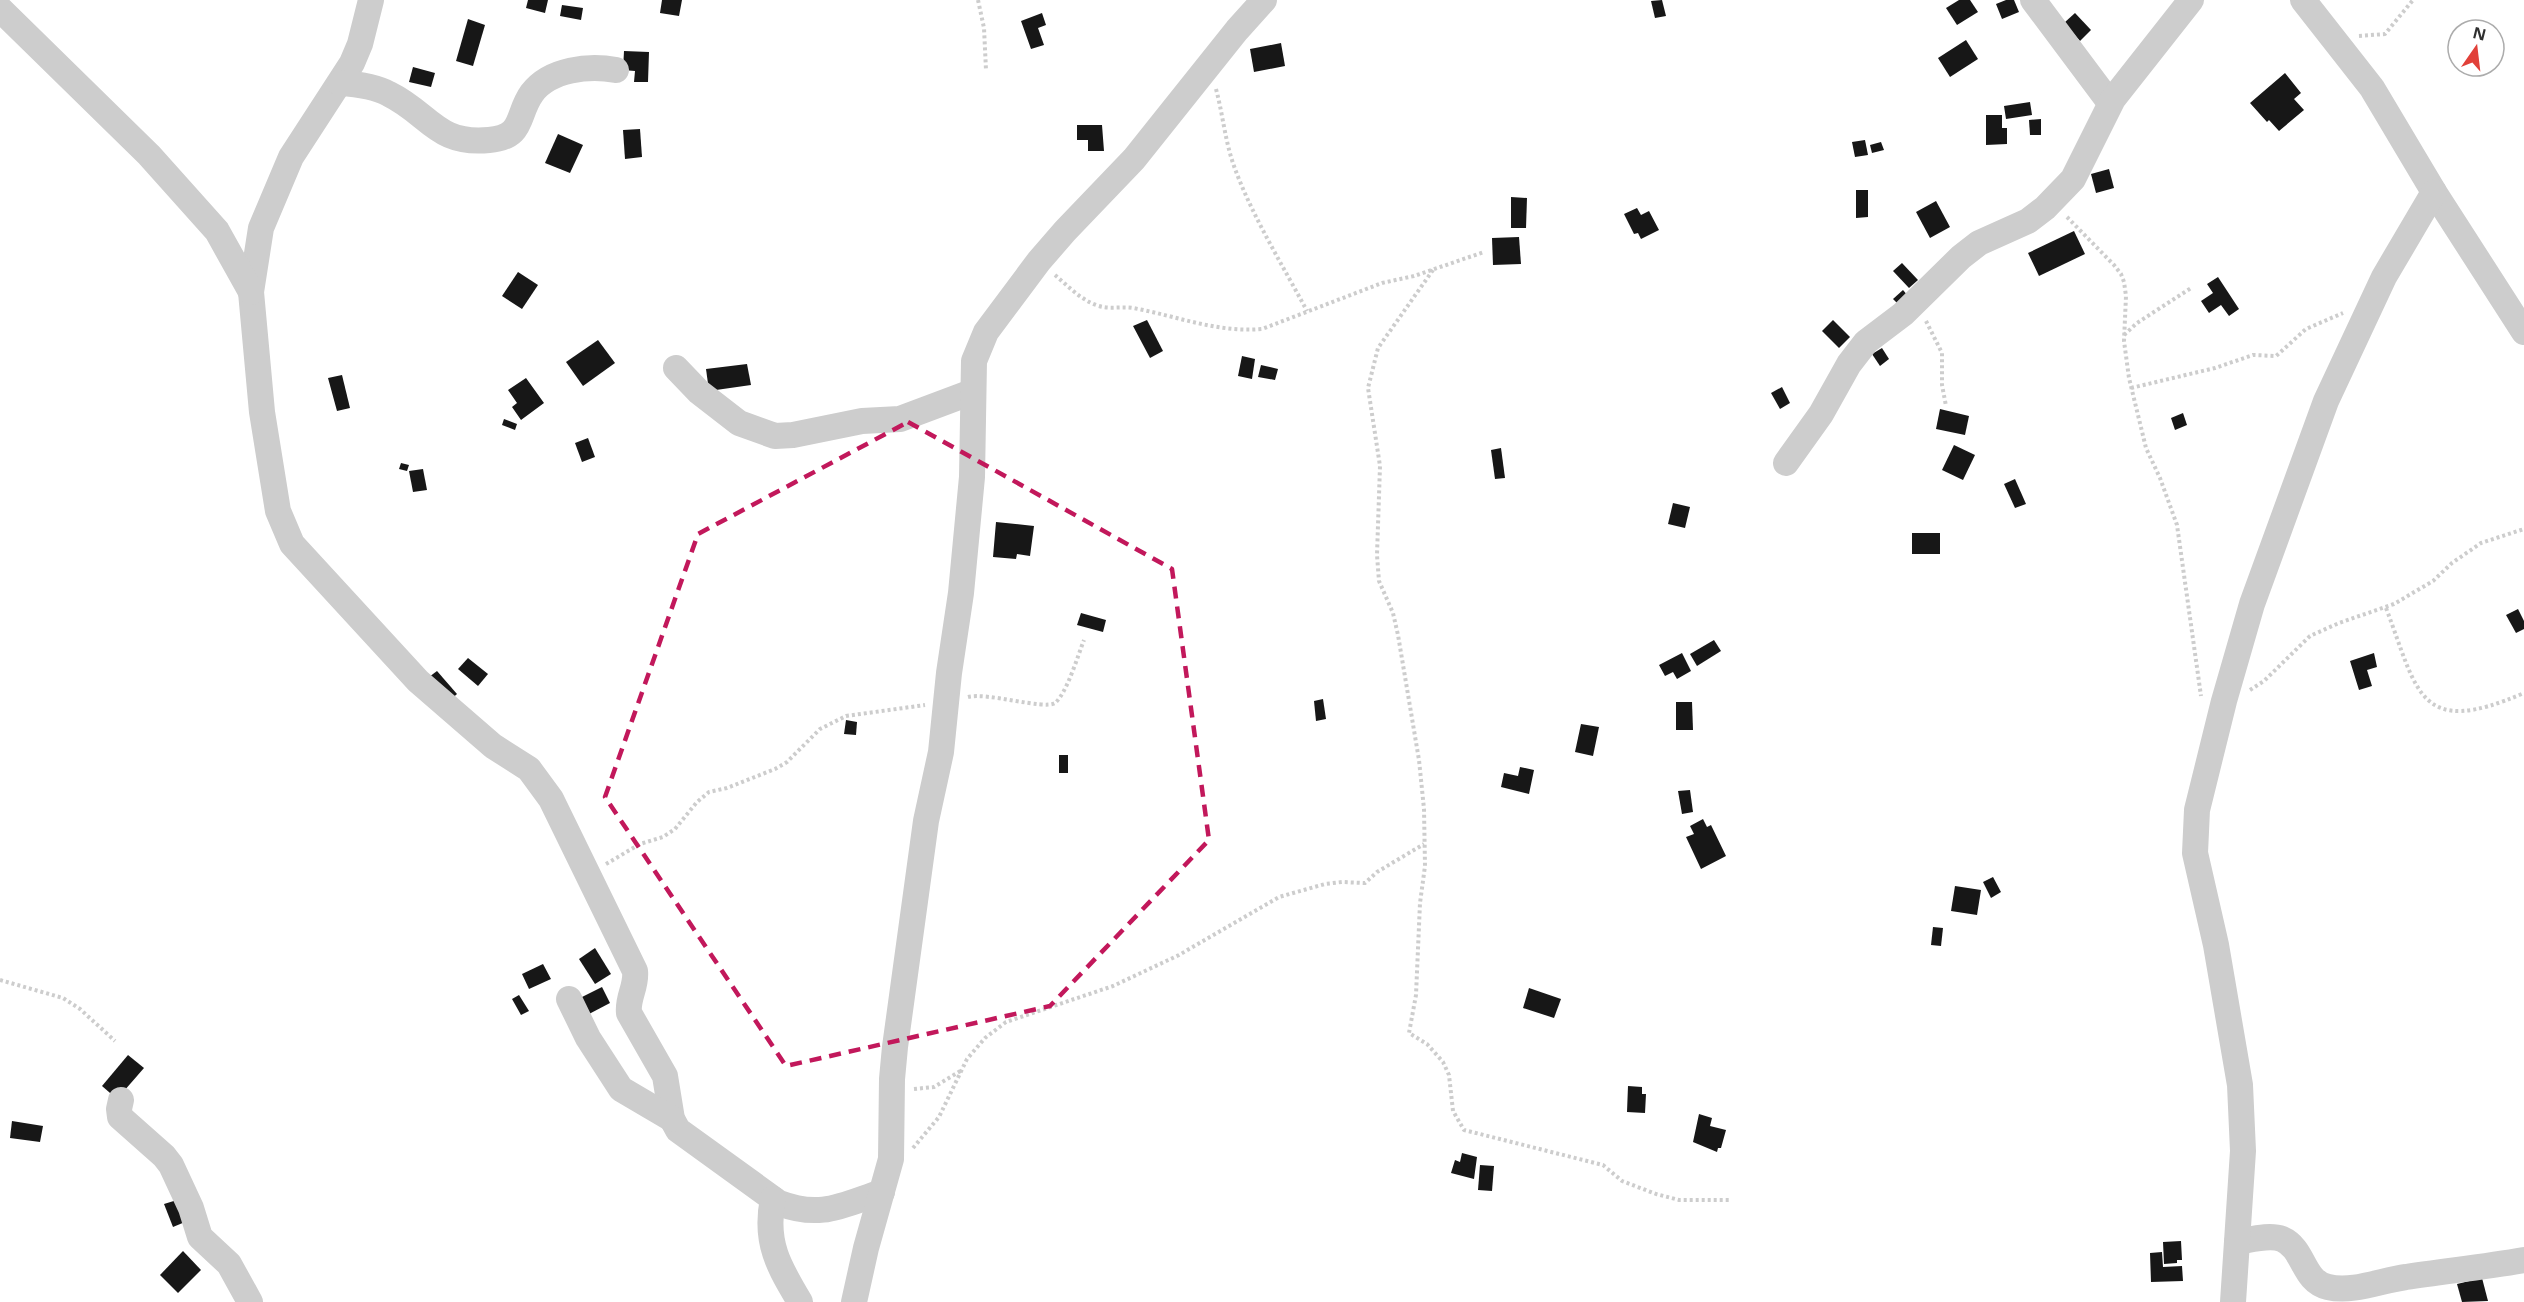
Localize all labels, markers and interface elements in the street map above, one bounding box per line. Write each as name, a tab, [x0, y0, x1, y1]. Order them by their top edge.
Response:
north arrow	[2446, 18, 2506, 78]
text: N	[2471, 21, 2489, 46]

